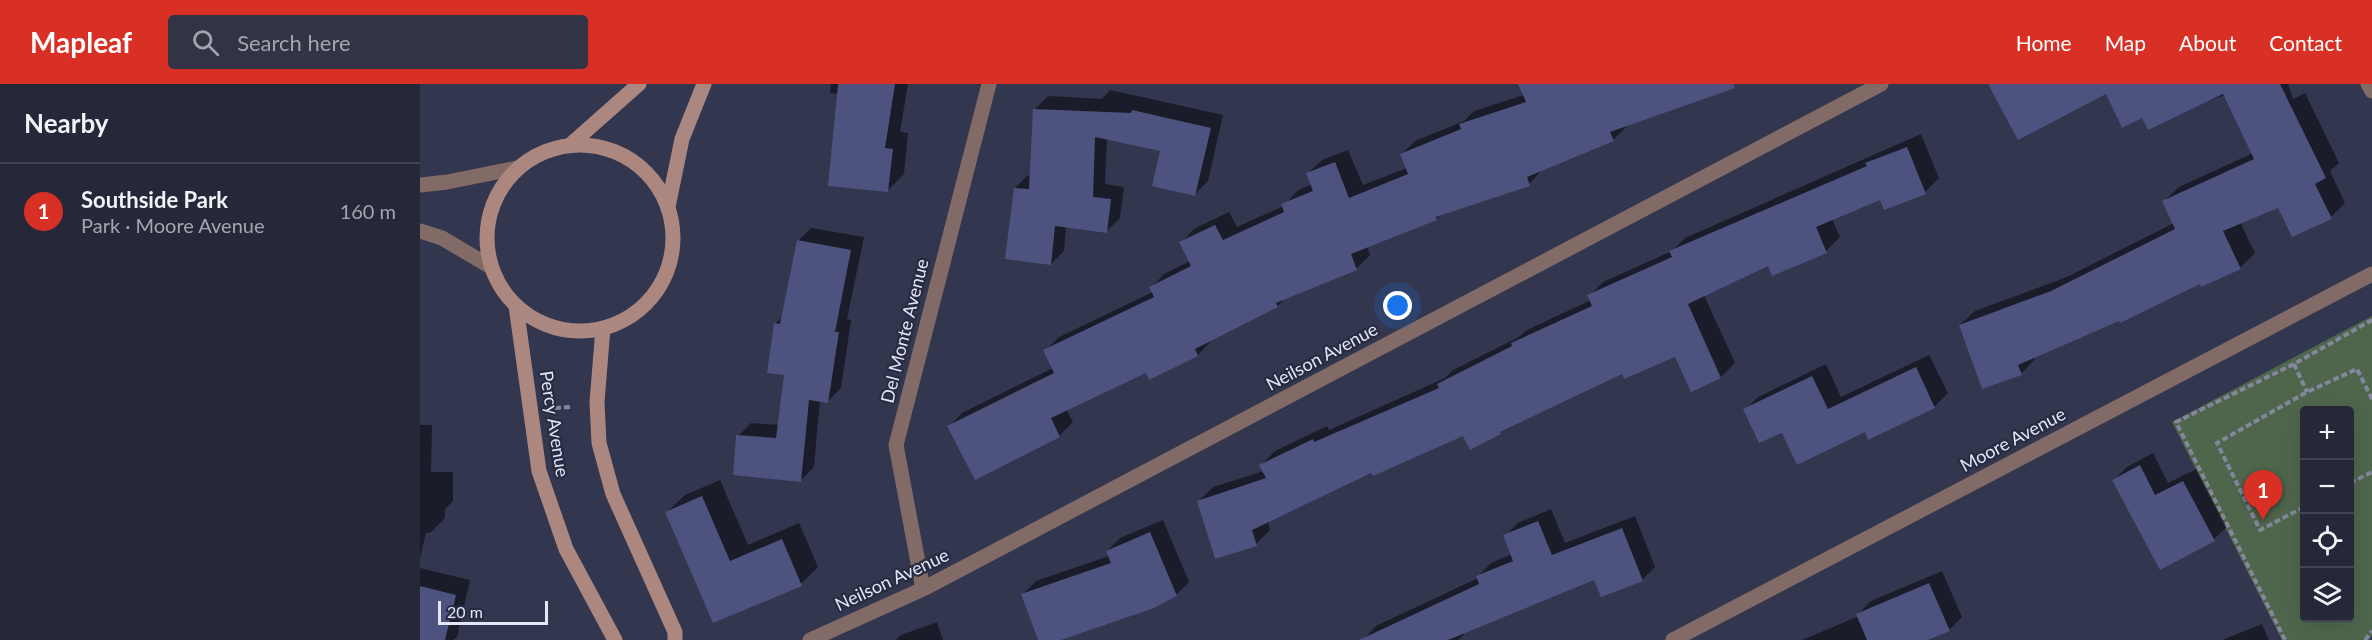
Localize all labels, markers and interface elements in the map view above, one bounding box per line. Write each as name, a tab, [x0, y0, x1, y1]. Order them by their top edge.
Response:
search box	[168, 15, 588, 69]
text: Mapleaf	[30, 25, 132, 59]
icon: search	[189, 26, 222, 59]
text: Search here	[237, 29, 351, 56]
text: Home	[2016, 30, 2072, 55]
text: Map	[2105, 30, 2146, 55]
text: About	[2179, 30, 2236, 55]
text: Contact	[2269, 30, 2342, 55]
text: Nearby	[24, 107, 109, 139]
text: Southside Park	[81, 186, 228, 213]
text: 1	[38, 199, 49, 223]
text: 160 m	[340, 199, 396, 223]
text: Park · Moore Avenue	[81, 213, 265, 237]
street label: Del Monte Avenue	[875, 256, 933, 405]
your location	[1383, 291, 1412, 320]
street label: Neilson Avenue	[1262, 317, 1381, 395]
street label: Percy Avenue	[536, 369, 574, 478]
street label: Moore Avenue	[1956, 402, 2069, 476]
map controls	[2300, 406, 2354, 622]
button: +	[2300, 406, 2354, 460]
button: −	[2300, 460, 2354, 514]
pin: 1	[2244, 470, 2282, 520]
button: locate	[2300, 514, 2354, 568]
street label: Neilson Avenue	[831, 543, 952, 615]
button: layers	[2300, 568, 2354, 622]
scale bar	[438, 598, 548, 626]
text: 20 m	[447, 602, 483, 621]

